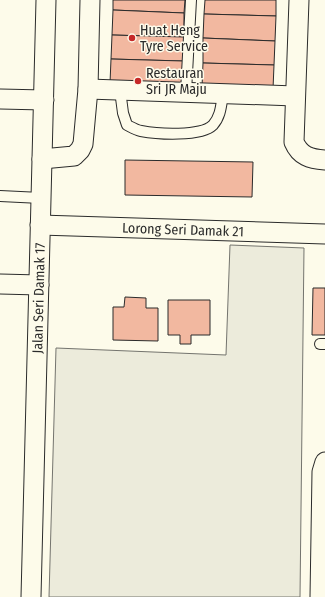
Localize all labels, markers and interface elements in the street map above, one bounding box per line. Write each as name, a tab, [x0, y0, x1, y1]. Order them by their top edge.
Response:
place label: Huat Heng Tyre Service	[140, 22, 208, 55]
marker: Huat Heng Tyre Service	[127, 33, 137, 43]
place label: Restauran Sri JR Maju	[146, 65, 207, 98]
marker: Restauran Sri JR Maju	[133, 76, 143, 86]
street label: Lorong Seri Damak 21	[122, 220, 244, 240]
street label: Jalan Seri Damak 17	[29, 242, 49, 354]

